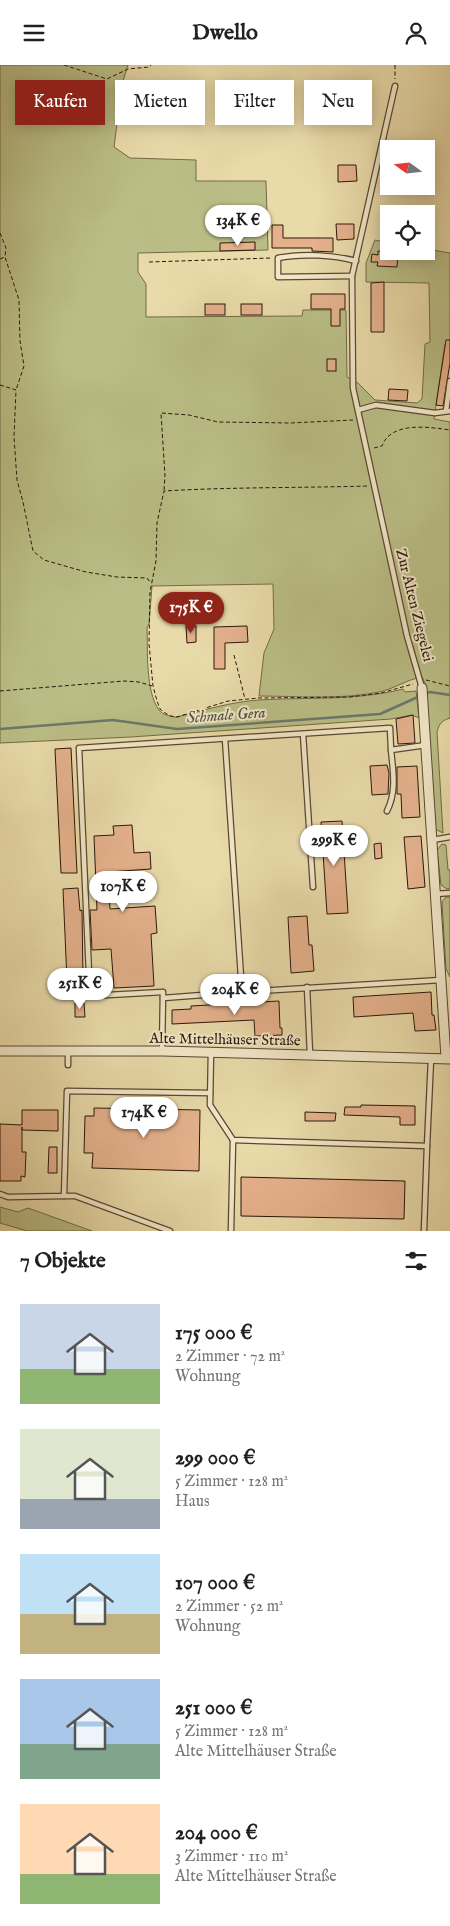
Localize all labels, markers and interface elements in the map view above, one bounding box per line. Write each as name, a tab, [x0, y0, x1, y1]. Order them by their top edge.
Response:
icon: menu	[20, 19, 48, 47]
text: Dwello	[192, 19, 258, 47]
icon: person	[402, 19, 430, 47]
chip: Kaufen	[15, 80, 105, 125]
chip: Mieten	[115, 80, 205, 125]
chip: Filter	[215, 80, 294, 125]
chip: Neu	[304, 80, 372, 125]
north arrow	[380, 140, 435, 195]
map controls	[380, 140, 435, 260]
pin: 134K €	[197, 205, 279, 247]
button: locate	[380, 205, 435, 260]
text: 134K €	[216, 211, 260, 231]
street label: Zur Alten Ziegelei	[391, 547, 438, 664]
pin: 175K €	[150, 591, 232, 634]
text: 175K €	[169, 598, 213, 618]
water label: Schmale Gera	[186, 703, 266, 729]
pin: 299K €	[293, 825, 375, 867]
text: 299K €	[311, 831, 357, 851]
pin: 107K €	[82, 871, 164, 913]
text: 107K €	[100, 877, 146, 897]
pin: 251K €	[39, 967, 121, 1010]
pin: 204K €	[194, 973, 276, 1016]
text: 251K €	[58, 974, 102, 994]
text: 204K €	[211, 980, 259, 1000]
street label: Alte Mittelhäuser Straße	[148, 1029, 301, 1050]
pin: 174K €	[103, 1097, 185, 1139]
text: 174K €	[121, 1103, 167, 1123]
icon: filters	[402, 1247, 430, 1275]
text: 7 Objekte	[20, 1248, 106, 1275]
text: 175 000 €	[175, 1320, 253, 1347]
icon: home	[60, 1324, 120, 1384]
text: 2 Zimmer · 72 m²	[175, 1347, 285, 1367]
text: Wohnung	[175, 1367, 240, 1387]
text: 299 000 €	[175, 1445, 256, 1472]
icon: home	[60, 1449, 120, 1509]
text: 5 Zimmer · 128 m²	[175, 1472, 288, 1492]
text: Haus	[175, 1492, 210, 1512]
text: 107 000 €	[175, 1570, 255, 1597]
icon: home	[60, 1574, 120, 1634]
text: 2 Zimmer · 52 m²	[175, 1597, 283, 1617]
text: Wohnung	[175, 1617, 240, 1637]
text: 251 000 €	[175, 1695, 253, 1722]
icon: home	[60, 1699, 120, 1759]
text: 5 Zimmer · 128 m²	[175, 1722, 288, 1742]
text: Alte Mittelhäuser Straße	[175, 1742, 337, 1762]
text: 204 000 €	[175, 1820, 258, 1847]
icon: home	[60, 1824, 120, 1884]
text: 3 Zimmer · 110 m²	[175, 1847, 288, 1867]
text: Alte Mittelhäuser Straße	[175, 1867, 337, 1887]

